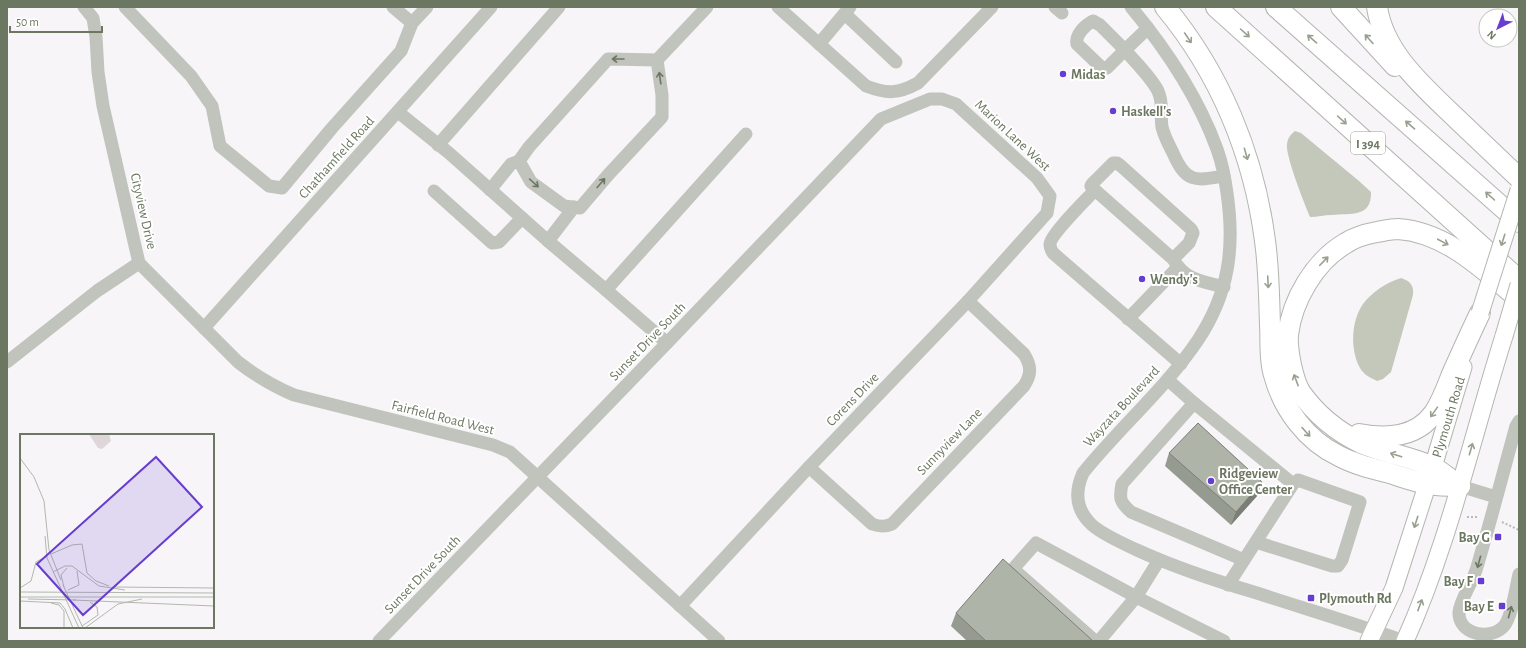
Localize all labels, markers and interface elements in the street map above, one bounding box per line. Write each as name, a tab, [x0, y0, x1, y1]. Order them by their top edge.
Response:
scale bar	[10, 8, 102, 34]
north arrow	[1478, 8, 1518, 48]
text: 50 m	[16, 16, 39, 28]
one-way arrow	[1240, 28, 1250, 37]
text: N	[1485, 28, 1498, 42]
one-way arrow	[1184, 32, 1192, 43]
one-way arrow	[1364, 34, 1374, 44]
one-way arrow	[1307, 35, 1318, 44]
one-way arrow	[612, 55, 625, 63]
place label: Midas	[1071, 68, 1105, 82]
marker: Midas	[1058, 69, 1068, 79]
one-way arrow	[656, 71, 663, 84]
street label: Marion Lane West	[972, 97, 1053, 174]
place label: Haskell's	[1121, 105, 1171, 119]
marker: Haskell's	[1108, 106, 1118, 116]
street label: Chathamfield Road	[296, 114, 377, 201]
one-way arrow	[1337, 115, 1347, 125]
one-way arrow	[1405, 120, 1415, 130]
road number: I 394	[1351, 132, 1385, 154]
one-way arrow	[1242, 147, 1250, 160]
street label: Cityview Drive	[127, 172, 159, 251]
one-way arrow	[597, 178, 606, 189]
one-way arrow	[529, 179, 539, 188]
one-way arrow	[1485, 191, 1495, 200]
one-way arrow	[1499, 234, 1506, 247]
one-way arrow	[1437, 239, 1449, 246]
one-way arrow	[1319, 256, 1329, 266]
place label: Wendy's	[1150, 273, 1198, 287]
marker: Wendy's	[1137, 274, 1147, 284]
one-way arrow	[1265, 275, 1272, 288]
street label: Sunset Drive South	[607, 300, 688, 384]
street label: Wayzata Boulevard	[1081, 364, 1163, 450]
street label: Corens Drive	[824, 370, 882, 429]
one-way arrow	[1291, 375, 1299, 387]
street label: Plymouth Road	[1430, 375, 1468, 459]
street label: Fairfield Road West	[390, 398, 496, 438]
street label: Sunnyview Lane	[914, 406, 985, 478]
one-way arrow	[1430, 406, 1438, 417]
one-way arrow	[1301, 426, 1310, 436]
inset map	[20, 434, 214, 628]
one-way arrow	[1468, 442, 1475, 455]
one-way arrow	[1390, 451, 1403, 458]
place label: Ridgeview Office Center	[1219, 467, 1292, 497]
marker: Ridgeview Office Center	[1206, 476, 1216, 486]
one-way arrow	[1412, 515, 1419, 528]
place label: Bay G	[1459, 531, 1490, 545]
marker: Bay G	[1493, 532, 1503, 542]
street label: Sunset Drive South	[382, 533, 463, 617]
one-way arrow	[1475, 555, 1482, 568]
place label: Bay F	[1444, 575, 1474, 589]
marker: Bay F	[1476, 576, 1486, 586]
place label: Plymouth Rd	[1319, 592, 1392, 606]
marker: Plymouth Rd	[1306, 593, 1316, 603]
one-way arrow	[1416, 599, 1424, 611]
place label: Bay E	[1464, 600, 1494, 614]
marker: Bay E	[1497, 601, 1507, 611]
one-way arrow	[1507, 606, 1514, 619]

